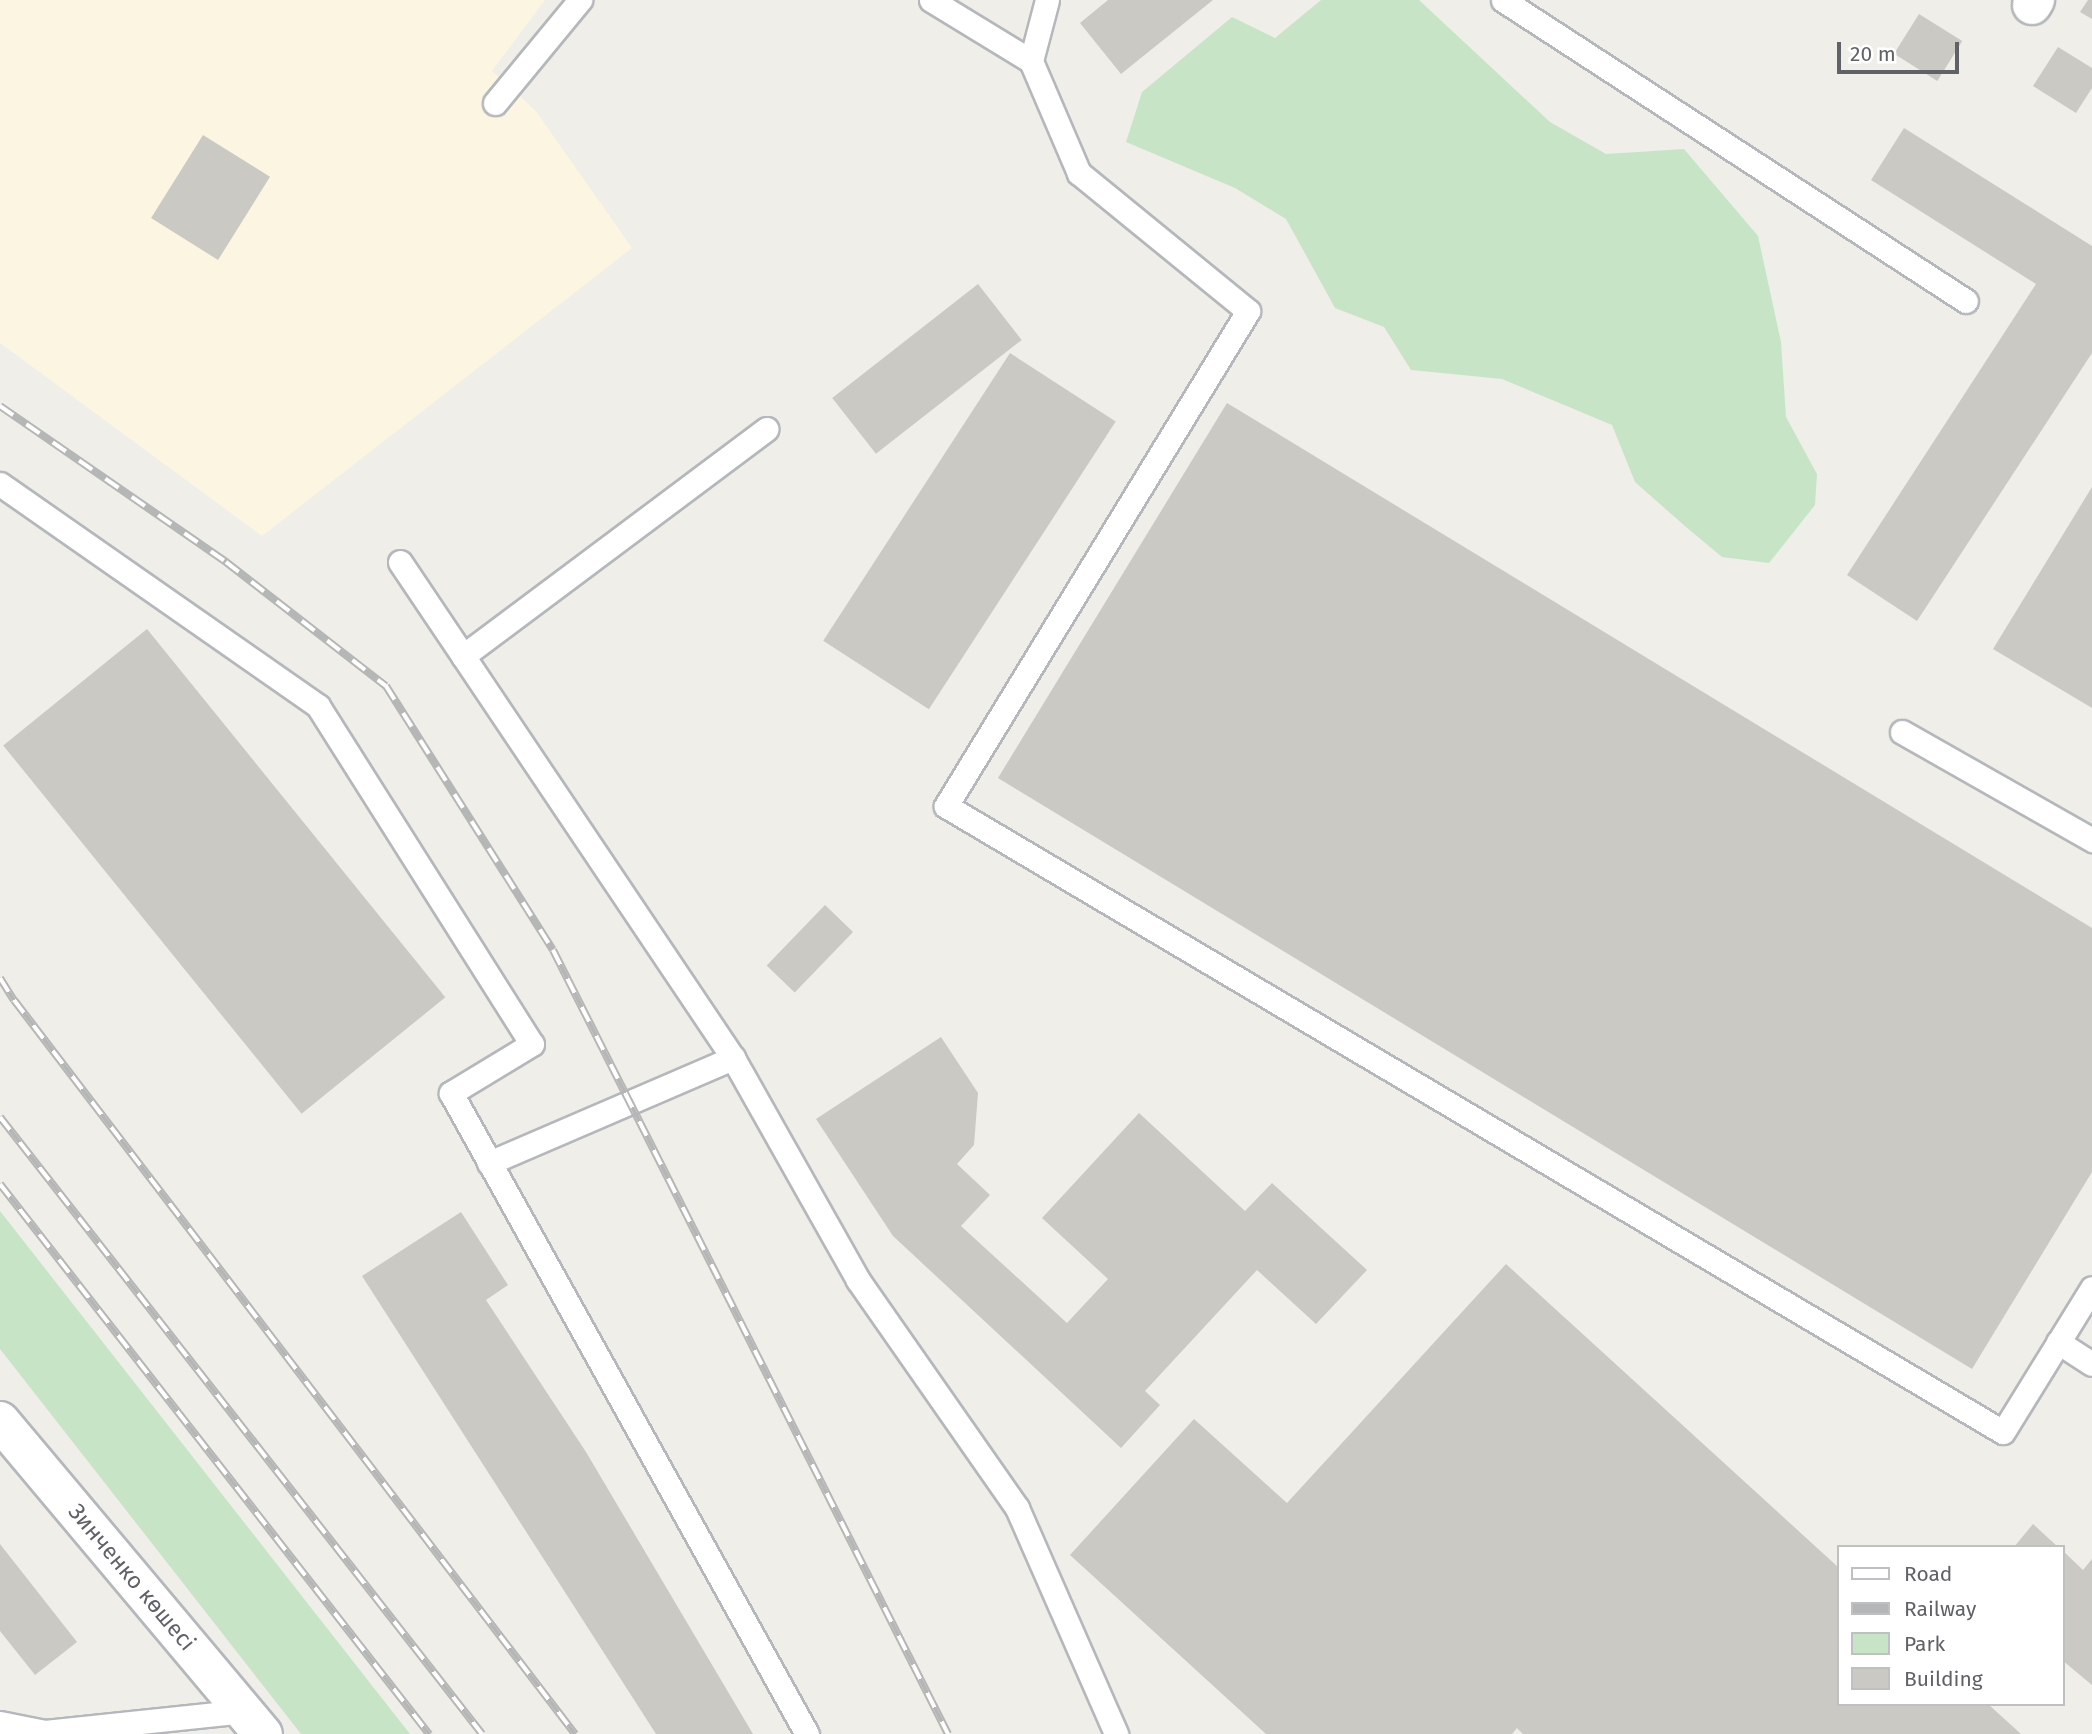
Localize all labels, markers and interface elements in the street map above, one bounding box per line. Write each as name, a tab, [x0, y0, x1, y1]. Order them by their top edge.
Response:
scale bar	[1840, 28, 1962, 72]
text: 20 m	[1850, 41, 1896, 67]
street label: Зинченко көшесі	[63, 1498, 201, 1656]
legend	[1836, 1545, 2064, 1706]
text: Road	[1904, 1561, 1952, 1587]
text: Railway	[1904, 1596, 1976, 1622]
text: Park	[1904, 1631, 1945, 1657]
text: Building	[1904, 1666, 1983, 1692]

